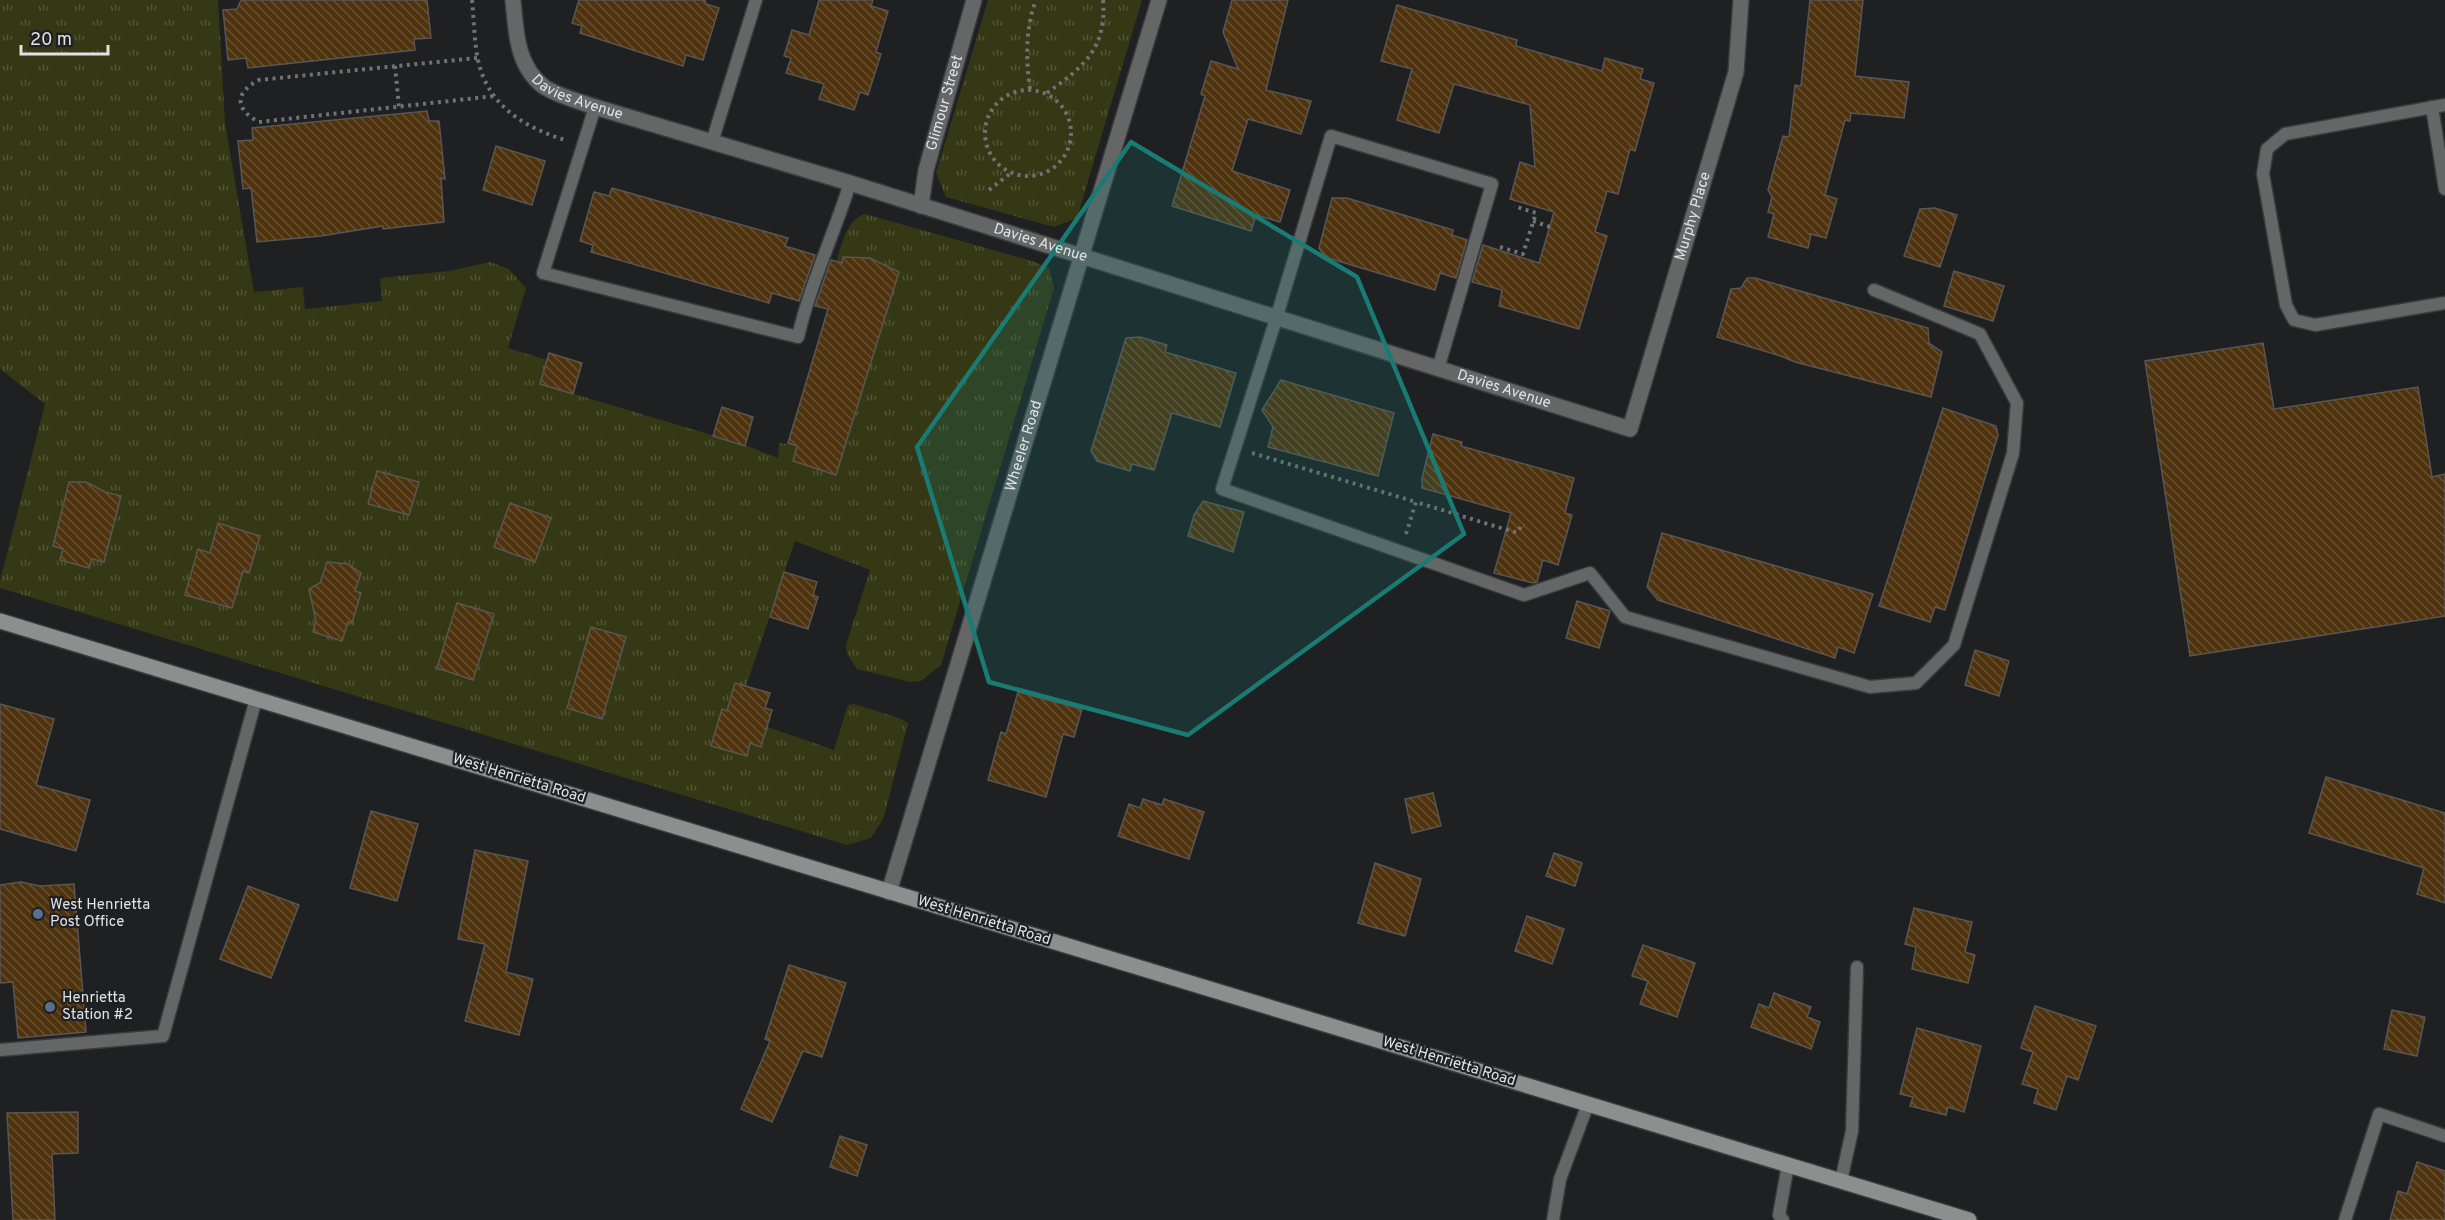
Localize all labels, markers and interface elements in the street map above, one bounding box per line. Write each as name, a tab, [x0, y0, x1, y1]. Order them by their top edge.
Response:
scale bar	[21, 18, 108, 56]
text: 20 m	[30, 29, 72, 52]
street label: Glimour Street	[922, 53, 967, 153]
street label: Davies Avenue	[527, 71, 625, 124]
street label: Murphy Place	[1671, 170, 1715, 263]
street label: Davies Avenue	[991, 219, 1090, 267]
street label: Davies Avenue	[1455, 366, 1553, 413]
street label: Wheeler Road	[1001, 398, 1047, 494]
street label: West Henrietta Road	[450, 750, 588, 808]
street label: West Henrietta Road	[915, 892, 1053, 950]
place label: West Henrietta Post Office	[50, 896, 150, 932]
marker: West Henrietta Post Office	[31, 907, 45, 921]
place label: Henrietta Station #2	[62, 989, 133, 1025]
marker: Henrietta Station #2	[43, 1000, 57, 1014]
street label: West Henrietta Road	[1380, 1033, 1518, 1091]

